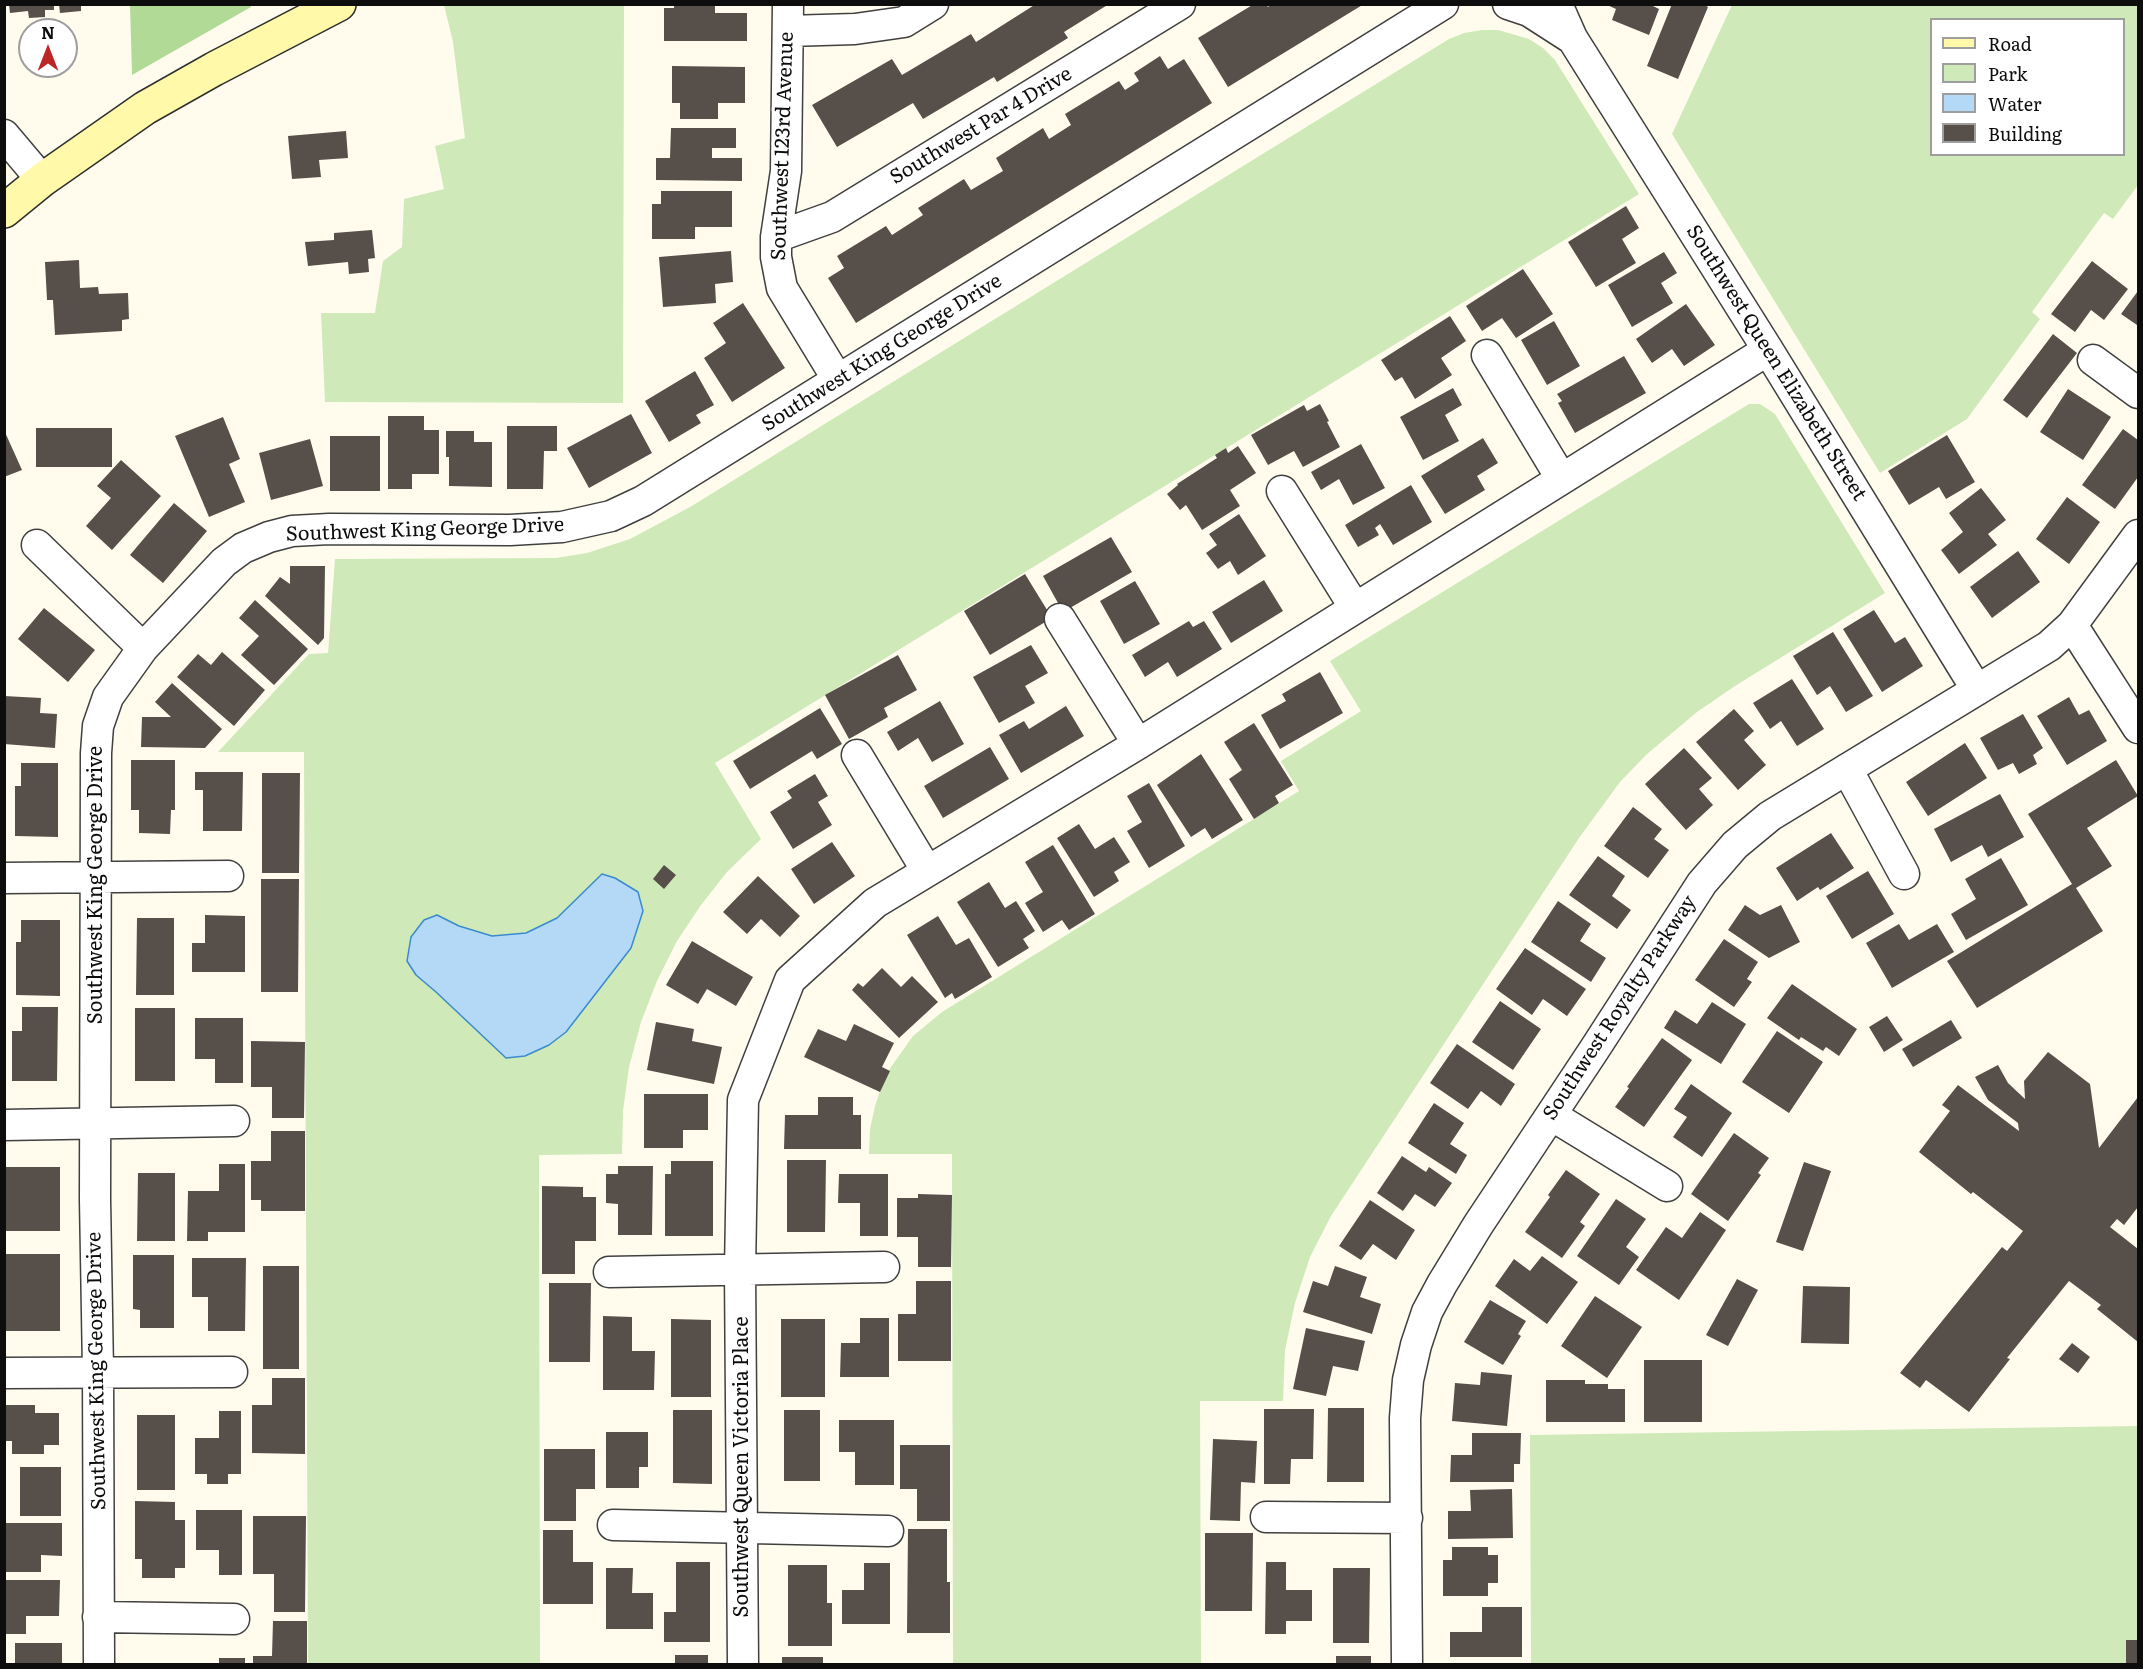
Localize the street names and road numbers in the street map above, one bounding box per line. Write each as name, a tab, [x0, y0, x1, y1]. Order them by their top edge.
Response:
street label: Southwest 123rd Avenue	[767, 31, 799, 261]
street label: Southwest Par 4 Drive	[886, 62, 1076, 190]
street label: Southwest Queen Elizabeth Street	[1681, 221, 1871, 505]
street label: Southwest King George Drive	[758, 269, 1006, 437]
street label: Southwest King George Drive	[285, 513, 565, 547]
street label: Southwest King George Drive	[84, 746, 108, 1024]
street label: Southwest Royalty Parkway	[1538, 891, 1702, 1125]
street label: Southwest King George Drive	[83, 1232, 111, 1510]
street label: Southwest Queen Victoria Place	[730, 1316, 754, 1618]

